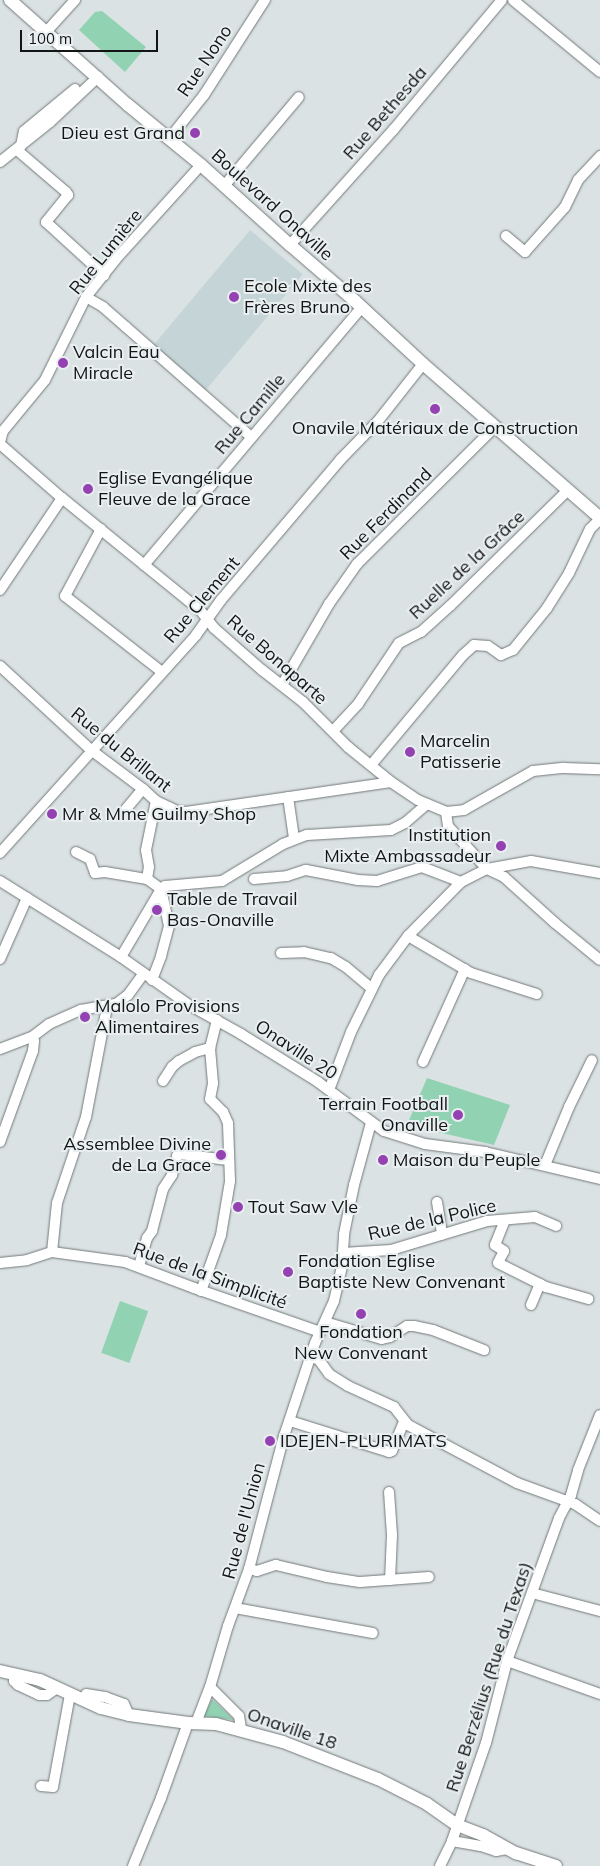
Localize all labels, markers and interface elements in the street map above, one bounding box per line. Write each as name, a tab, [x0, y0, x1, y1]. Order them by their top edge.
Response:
scale bar	[22, 20, 160, 52]
street label: Rue Nono	[173, 21, 237, 101]
text: 100 m	[28, 29, 72, 48]
street label: Rue Bethesda	[339, 62, 431, 164]
place label: Dieu est Grand	[61, 122, 185, 144]
marker: Dieu est Grand	[189, 127, 201, 139]
street label: Boulevard Onaville	[207, 145, 337, 265]
street label: Rue Lumière	[65, 205, 147, 299]
place label: Ecole Mixte des Frères Bruno	[244, 276, 372, 318]
marker: Ecole Mixte des Frères Bruno	[228, 291, 240, 303]
place label: Valcin Eau Miracle	[73, 342, 160, 384]
marker: Valcin Eau Miracle	[57, 357, 69, 369]
street label: Rue Camille	[210, 369, 290, 459]
marker: Onavile Matériaux de Construction	[429, 403, 441, 415]
place label: Onavile Matériaux de Construction	[292, 417, 578, 439]
street label: Rue Ferdinand	[336, 464, 436, 564]
place label: Eglise Evangélique Fleuve de la Grace	[98, 468, 253, 510]
marker: Eglise Evangélique Fleuve de la Grace	[82, 483, 94, 495]
street label: Ruelle de la Grâce	[405, 506, 529, 624]
street label: Rue Clement	[160, 552, 244, 648]
street label: Rue Bonaparte	[222, 611, 332, 709]
street label: Rue du Brillant	[67, 703, 175, 797]
place label: Marcelin Patisserie	[420, 731, 501, 774]
marker: Marcelin Patisserie	[404, 746, 416, 758]
place label: Mr & Mme Guilmy Shop	[62, 803, 256, 825]
marker: Mr & Mme Guilmy Shop	[46, 808, 58, 820]
place label: Institution Mixte Ambassadeur	[324, 825, 491, 868]
marker: Institution Mixte Ambassadeur	[495, 840, 507, 852]
place label: Table de Travail Bas-Onaville	[167, 889, 298, 932]
marker: Table de Travail Bas-Onaville	[151, 904, 163, 916]
place label: Malolo Provisions Alimentaires	[95, 996, 240, 1038]
marker: Malolo Provisions Alimentaires	[79, 1011, 91, 1023]
street label: Onaville 20	[251, 1015, 341, 1085]
place label: Terrain Football Onaville	[319, 1094, 448, 1136]
marker: Terrain Football Onaville	[452, 1109, 464, 1121]
place label: Assemblee Divine de La Grace	[63, 1134, 211, 1176]
marker: Assemblee Divine de La Grace	[215, 1149, 227, 1161]
place label: Maison du Peuple	[393, 1149, 540, 1171]
marker: Maison du Peuple	[377, 1154, 389, 1166]
street label: Rue de la Police	[366, 1195, 498, 1245]
place label: Tout Saw Vle	[248, 1196, 358, 1218]
marker: Tout Saw Vle	[232, 1201, 244, 1213]
street label: Rue de la Simplicité	[130, 1238, 290, 1314]
place label: Fondation Eglise Baptiste New Convenant	[298, 1251, 505, 1294]
marker: Fondation Eglise Baptiste New Convenant	[282, 1266, 294, 1278]
marker: Fondation New Convenant	[355, 1308, 367, 1320]
place label: Fondation New Convenant	[294, 1322, 428, 1365]
place label: IDEJEN-PLURIMATS	[280, 1430, 447, 1452]
marker: IDEJEN-PLURIMATS	[264, 1435, 276, 1447]
street label: Rue de l'Union	[218, 1460, 270, 1582]
street label: Rue Berzélius (Rue du Texas)	[442, 1559, 536, 1795]
street label: Onaville 18	[244, 1704, 340, 1754]

